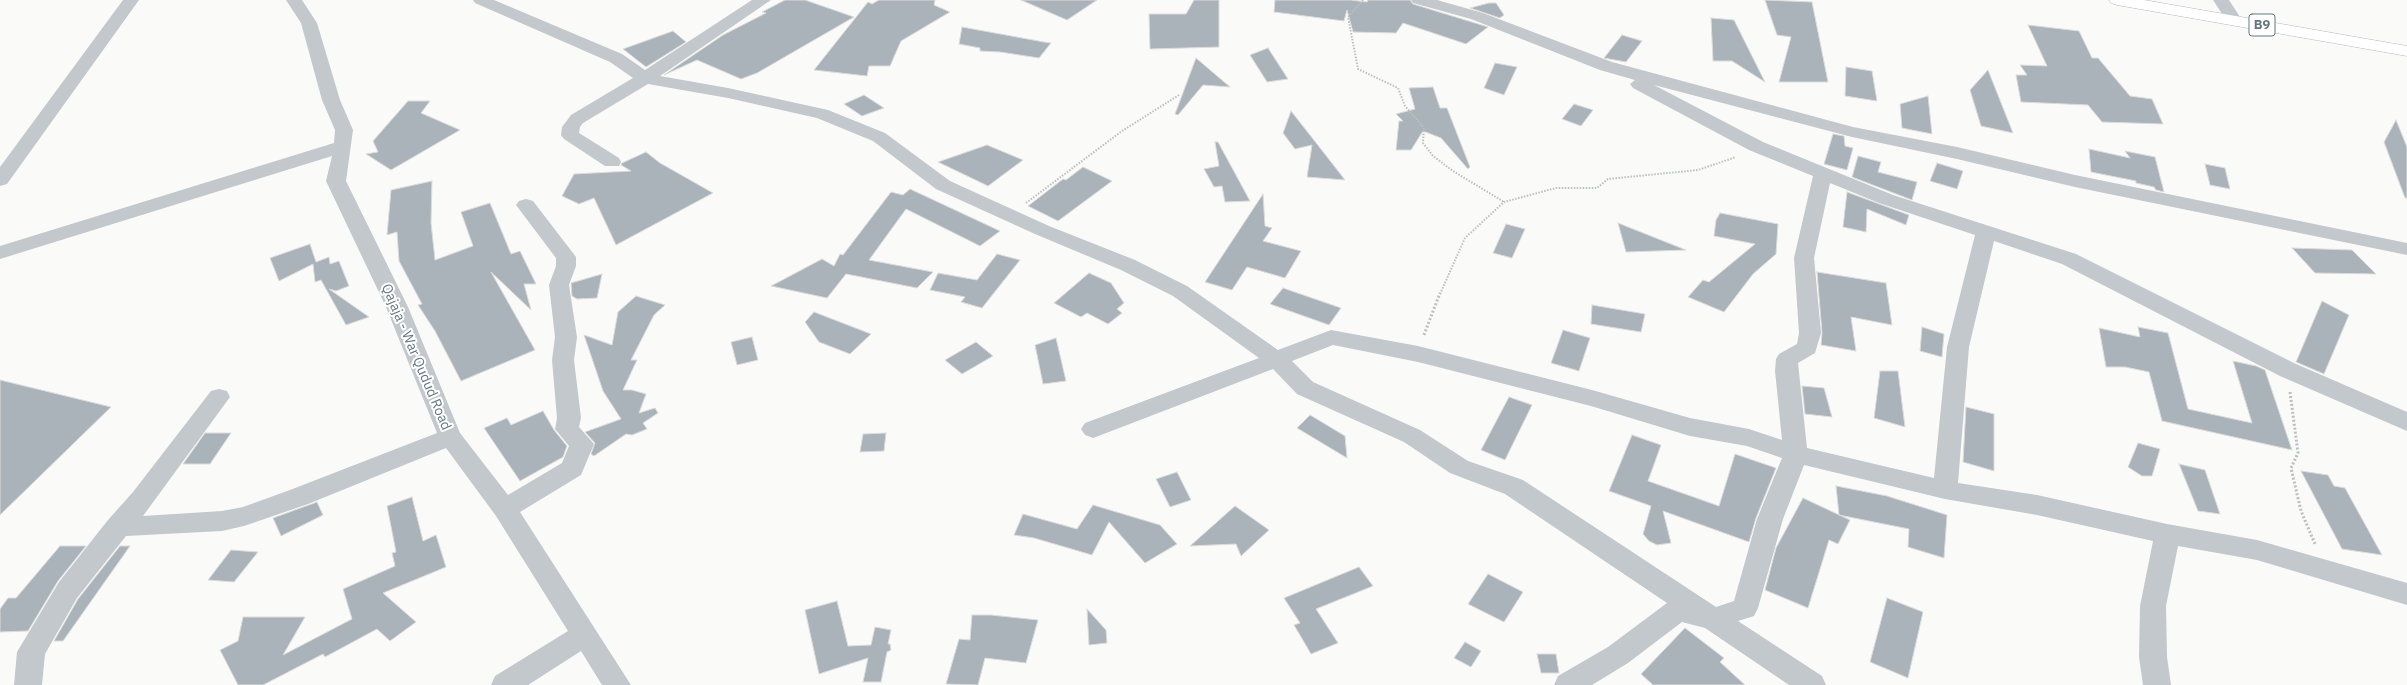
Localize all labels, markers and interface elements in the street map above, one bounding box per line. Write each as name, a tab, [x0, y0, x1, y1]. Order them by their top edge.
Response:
road number: B9	[2249, 14, 2275, 36]
street label: Qajaja - War Qudud Road	[378, 281, 454, 433]

